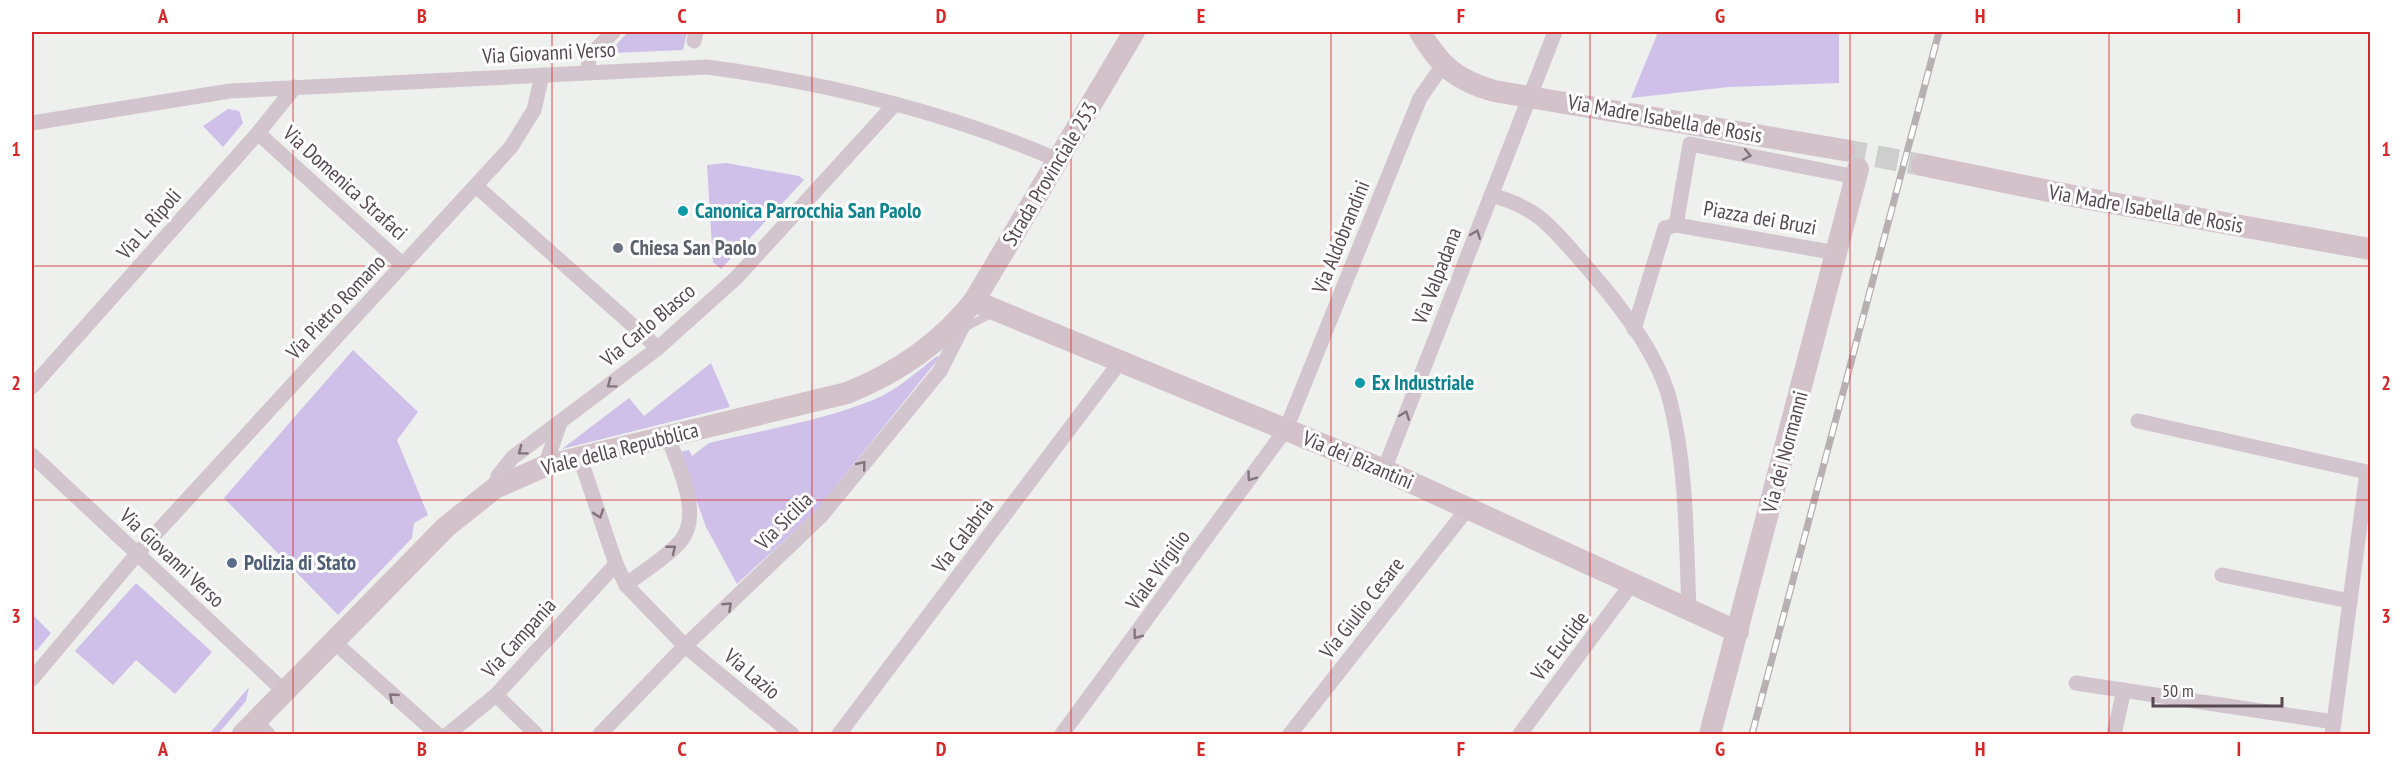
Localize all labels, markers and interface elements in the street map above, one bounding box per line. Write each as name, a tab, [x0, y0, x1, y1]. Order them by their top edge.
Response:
text: A	[157, 3, 169, 29]
text: B	[417, 3, 427, 29]
text: C	[677, 3, 687, 29]
text: D	[936, 3, 947, 29]
text: E	[1197, 3, 1205, 29]
text: F	[1457, 3, 1465, 29]
text: G	[1715, 3, 1725, 29]
text: H	[1975, 3, 1985, 29]
text: I	[2237, 3, 2241, 29]
street label: Via Giovanni Verso	[481, 36, 616, 70]
street label: Via Madre Isabella de Rosis	[1565, 88, 1764, 149]
street label: Strada Provinciale 253	[996, 97, 1103, 251]
street label: Via Domenica Strafaci	[277, 119, 413, 246]
text: 1	[11, 136, 21, 162]
text: 1	[2381, 136, 2391, 162]
one-way arrow	[1742, 148, 1752, 161]
street label: Via Aldobrandini	[1305, 176, 1375, 298]
street label: Via Madre Isabella de Rosis	[2046, 178, 2245, 239]
street label: Via L. Ripoli	[110, 183, 187, 265]
street label: Piazza dei Bruzi	[1702, 194, 1819, 241]
place label: Canonica Parrocchia San Paolo	[695, 197, 921, 224]
marker: Canonica Parrocchia San Paolo	[676, 204, 690, 218]
street label: Via Valpadana	[1405, 224, 1467, 329]
one-way arrow	[1468, 229, 1481, 239]
place label: Chiesa San Paolo	[630, 234, 757, 261]
marker: Chiesa San Paolo	[611, 241, 625, 255]
street label: Via Pietro Romano	[280, 249, 391, 365]
street label: Via Carlo Blasco	[594, 277, 701, 373]
place label: Ex Industriale	[1372, 369, 1474, 396]
text: 2	[11, 370, 21, 396]
text: 2	[2381, 370, 2391, 396]
one-way arrow	[607, 376, 618, 387]
marker: Ex Industriale	[1353, 376, 1367, 390]
street label: Via dei Normanni	[1755, 388, 1814, 517]
one-way arrow	[1398, 411, 1410, 422]
street label: Viale della Repubblica	[538, 416, 701, 481]
street label: Via dei Bizantini	[1298, 424, 1418, 495]
one-way arrow	[518, 444, 529, 455]
one-way arrow	[855, 461, 866, 472]
one-way arrow	[1247, 470, 1258, 481]
street label: Via Sicilia	[748, 486, 818, 556]
street label: Via Calabria	[925, 493, 999, 579]
street label: Via Giovanni Verso	[114, 501, 230, 613]
one-way arrow	[591, 508, 604, 519]
street label: Viale Virgilio	[1119, 524, 1196, 616]
one-way arrow	[665, 545, 676, 556]
place label: Polizia di Stato	[244, 549, 356, 576]
street label: Via Giulio Cesare	[1313, 551, 1410, 665]
marker: Polizia di Stato	[225, 556, 239, 570]
street label: Via Campania	[475, 592, 562, 684]
one-way arrow	[721, 602, 732, 613]
text: 3	[11, 603, 21, 629]
text: 3	[2381, 603, 2391, 629]
street label: Via Euclide	[1524, 606, 1594, 687]
one-way arrow	[1133, 628, 1144, 639]
street label: Via Lazio	[718, 642, 786, 705]
scale bar	[2153, 670, 2282, 708]
text: 50 m	[2162, 679, 2194, 702]
one-way arrow	[389, 693, 399, 704]
text: A	[157, 736, 169, 762]
text: B	[417, 736, 427, 762]
text: C	[677, 736, 687, 762]
text: D	[936, 736, 947, 762]
text: E	[1197, 736, 1205, 762]
text: F	[1457, 736, 1465, 762]
text: G	[1715, 736, 1725, 762]
text: H	[1975, 736, 1985, 762]
text: I	[2237, 736, 2241, 762]

